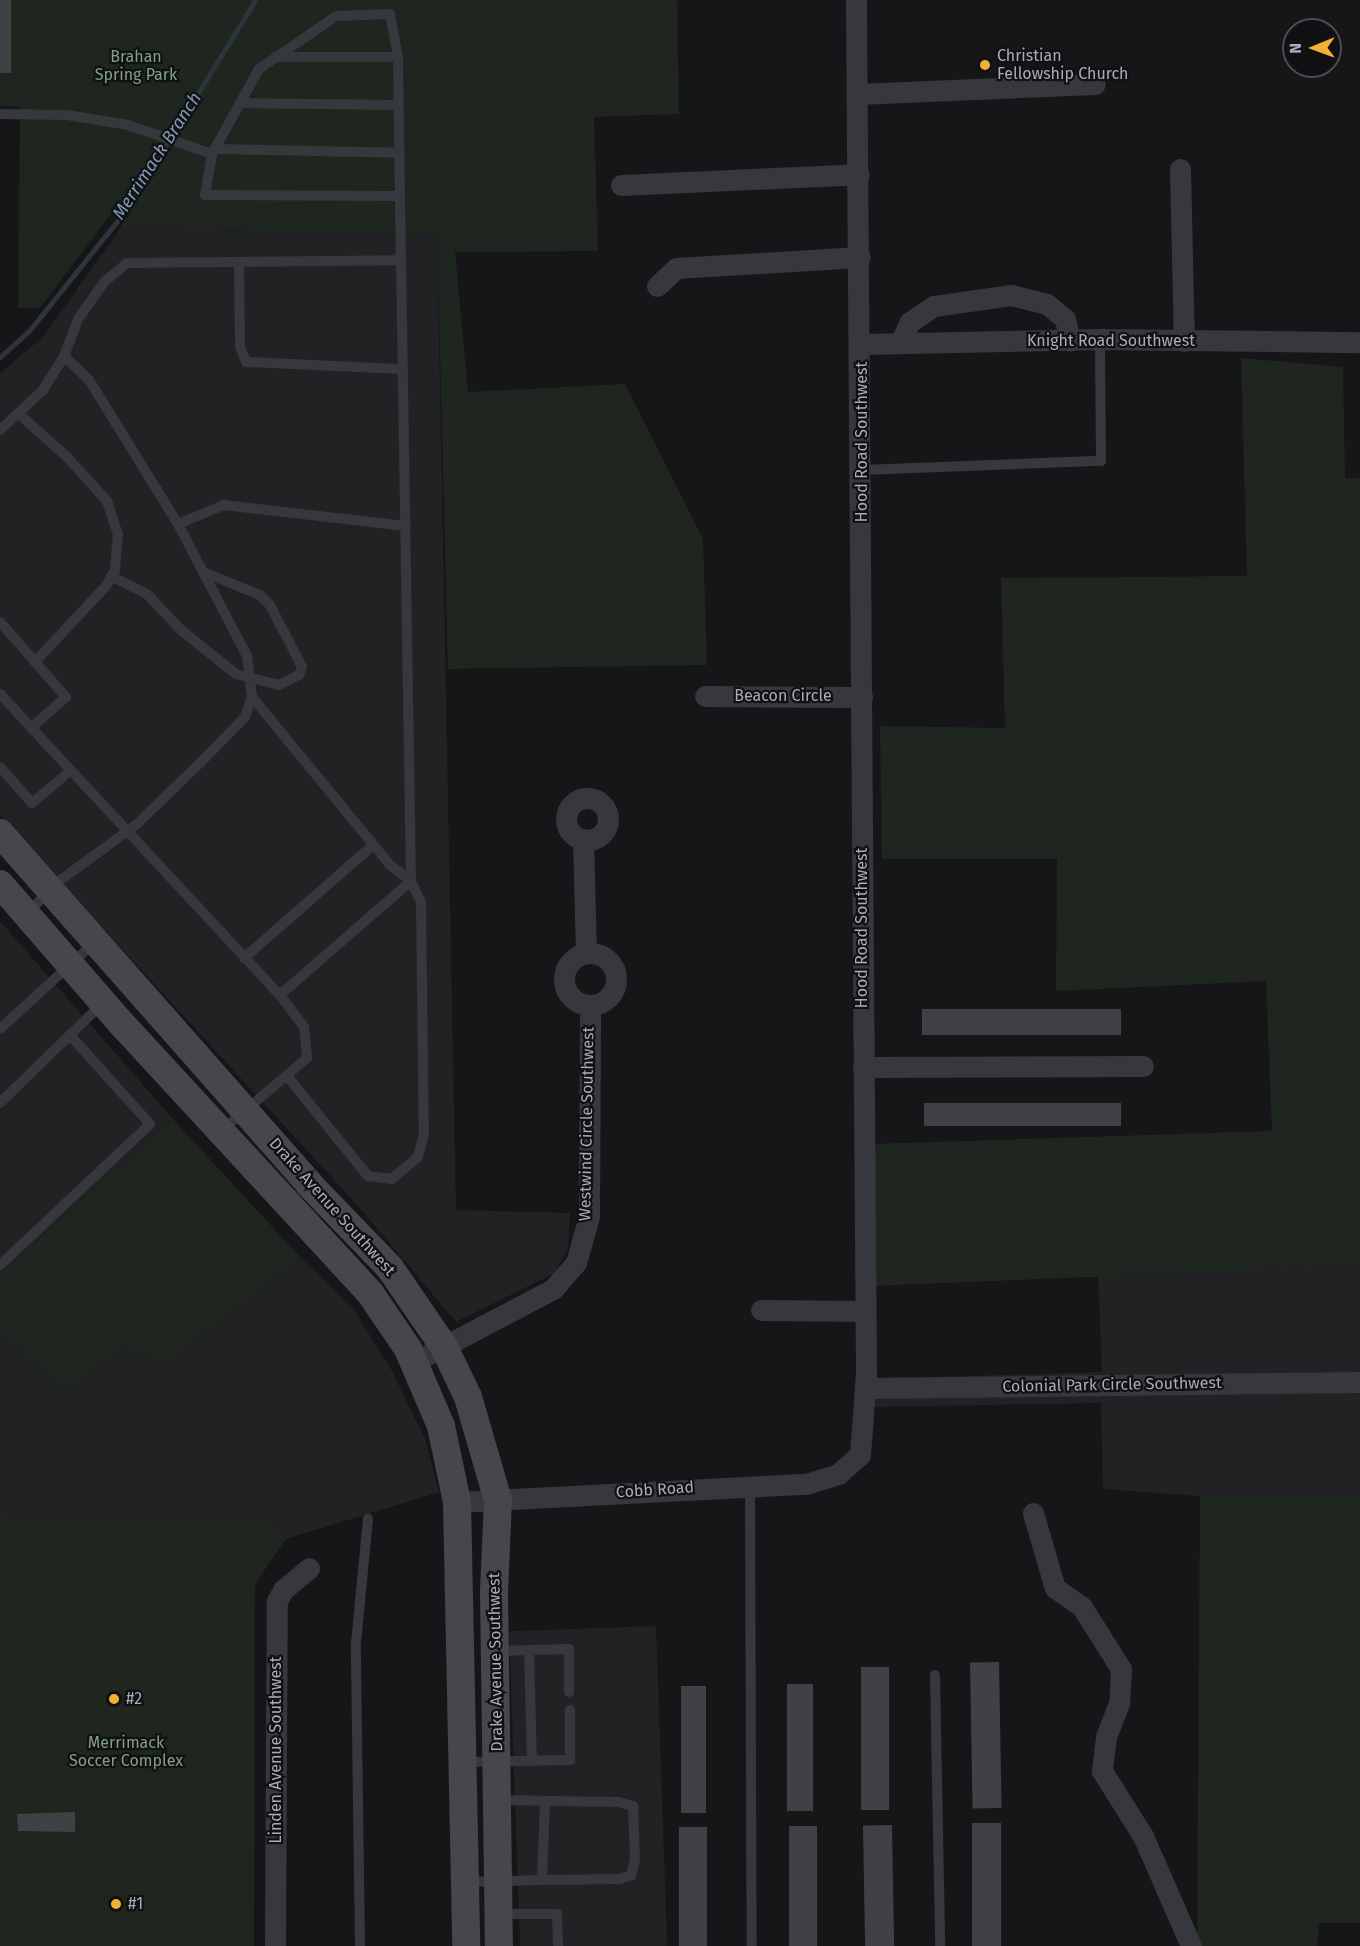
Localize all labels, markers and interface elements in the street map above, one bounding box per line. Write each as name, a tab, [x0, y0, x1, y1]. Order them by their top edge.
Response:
north arrow	[1282, 18, 1342, 78]
text: N	[1286, 43, 1305, 54]
place label: Christian Fellowship Church	[997, 46, 1128, 84]
park label: Brahan Spring Park	[95, 47, 177, 85]
marker: Christian Fellowship Church	[978, 58, 992, 72]
water label: Merrimack Branch	[108, 88, 206, 224]
street label: Knight Road Southwest	[1027, 331, 1195, 351]
street label: Hood Road Southwest	[852, 362, 872, 522]
street label: Beacon Circle	[734, 686, 832, 706]
street label: Hood Road Southwest	[852, 848, 872, 1008]
street label: Westwind Circle Southwest	[576, 1027, 598, 1221]
street label: Drake Avenue Southwest	[265, 1134, 399, 1280]
street label: Colonial Park Circle Southwest	[1002, 1373, 1222, 1397]
street label: Cobb Road	[615, 1478, 695, 1502]
street label: Drake Avenue Southwest	[485, 1572, 507, 1752]
street label: Linden Avenue Southwest	[266, 1656, 286, 1844]
place label: #2	[126, 1689, 142, 1709]
marker: #2	[107, 1692, 121, 1706]
park label: Merrimack Soccer Complex	[69, 1733, 183, 1771]
place label: #1	[128, 1894, 143, 1914]
marker: #1	[109, 1897, 123, 1911]

